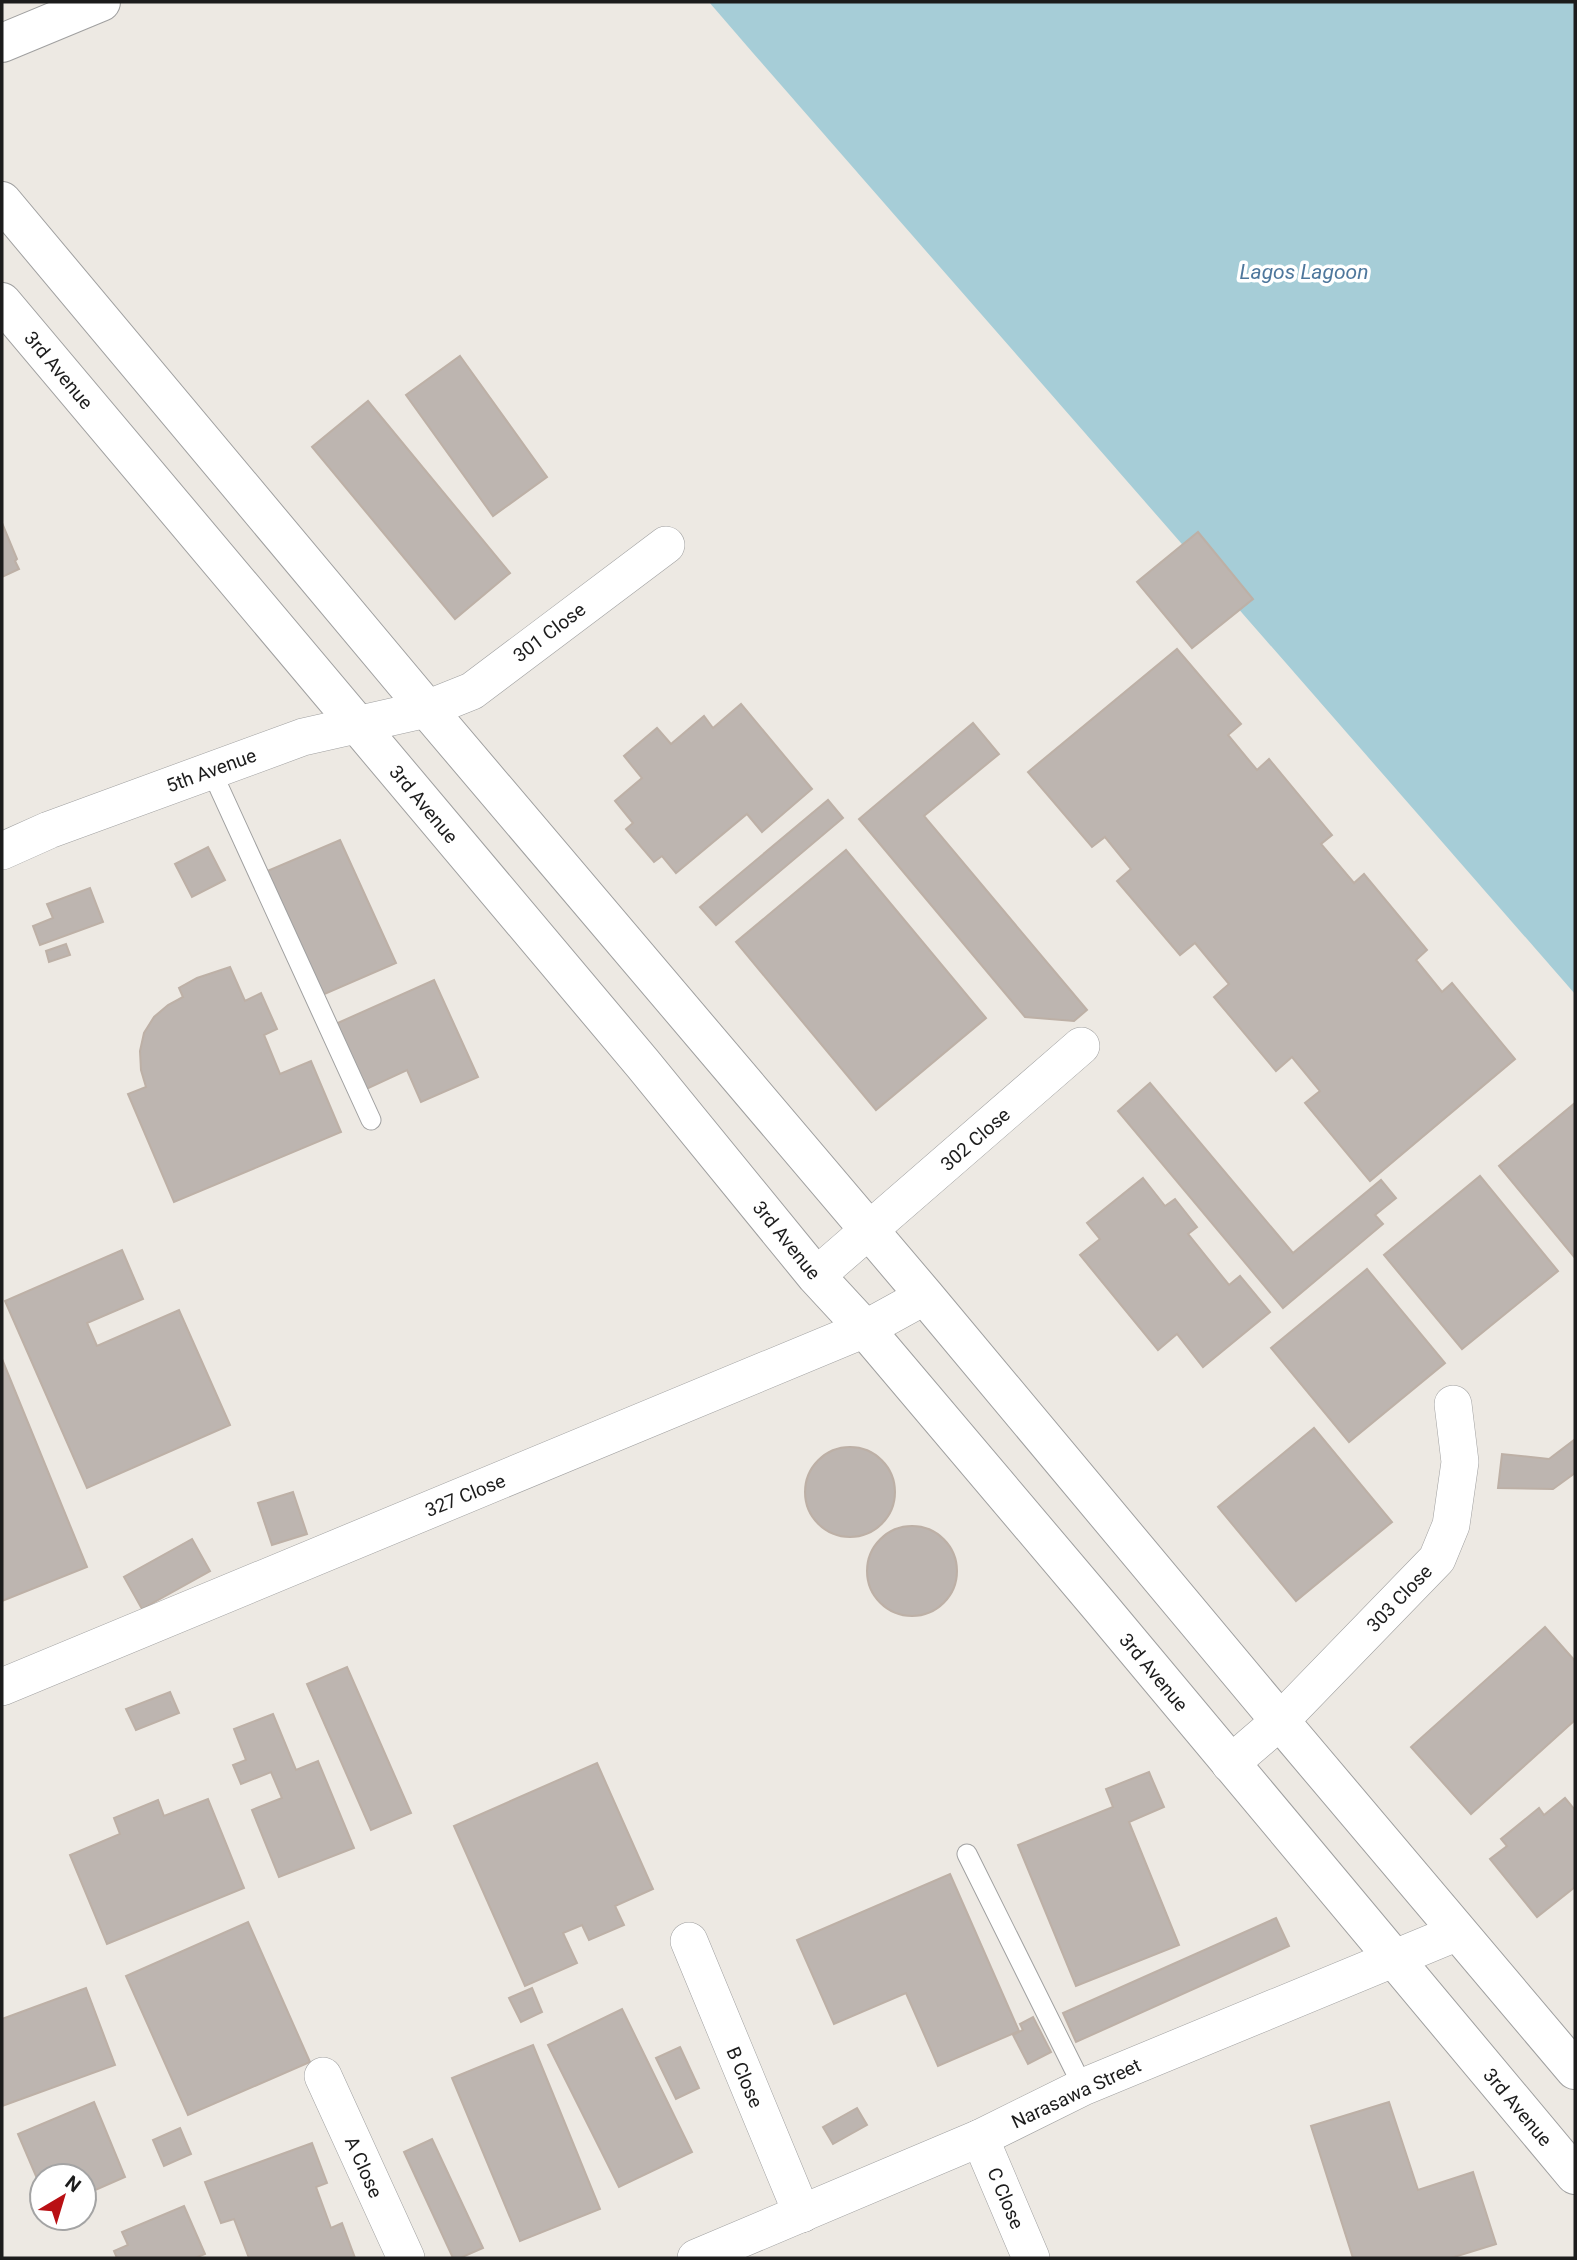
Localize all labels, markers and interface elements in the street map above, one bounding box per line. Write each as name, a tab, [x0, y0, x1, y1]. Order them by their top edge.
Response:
water label: Lagos Lagoon	[1240, 260, 1368, 284]
street label: 3rd Avenue	[19, 327, 98, 414]
street label: 301 Close	[509, 598, 590, 667]
street label: 5th Avenue	[163, 744, 259, 797]
street label: 3rd Avenue	[384, 761, 463, 848]
street label: 302 Close	[936, 1103, 1015, 1176]
street label: 3rd Avenue	[748, 1196, 825, 1284]
street label: 327 Close	[422, 1469, 509, 1522]
street label: 303 Close	[1362, 1560, 1437, 1637]
street label: 3rd Avenue	[1114, 1629, 1193, 1716]
street label: B Close	[721, 2043, 768, 2111]
street label: Narasawa Street	[1008, 2053, 1144, 2133]
street label: 3rd Avenue	[1478, 2064, 1557, 2151]
street label: A Close	[340, 2133, 387, 2201]
north arrow	[28, 2162, 98, 2232]
street label: C Close	[982, 2164, 1029, 2233]
text: N	[61, 2171, 86, 2197]

